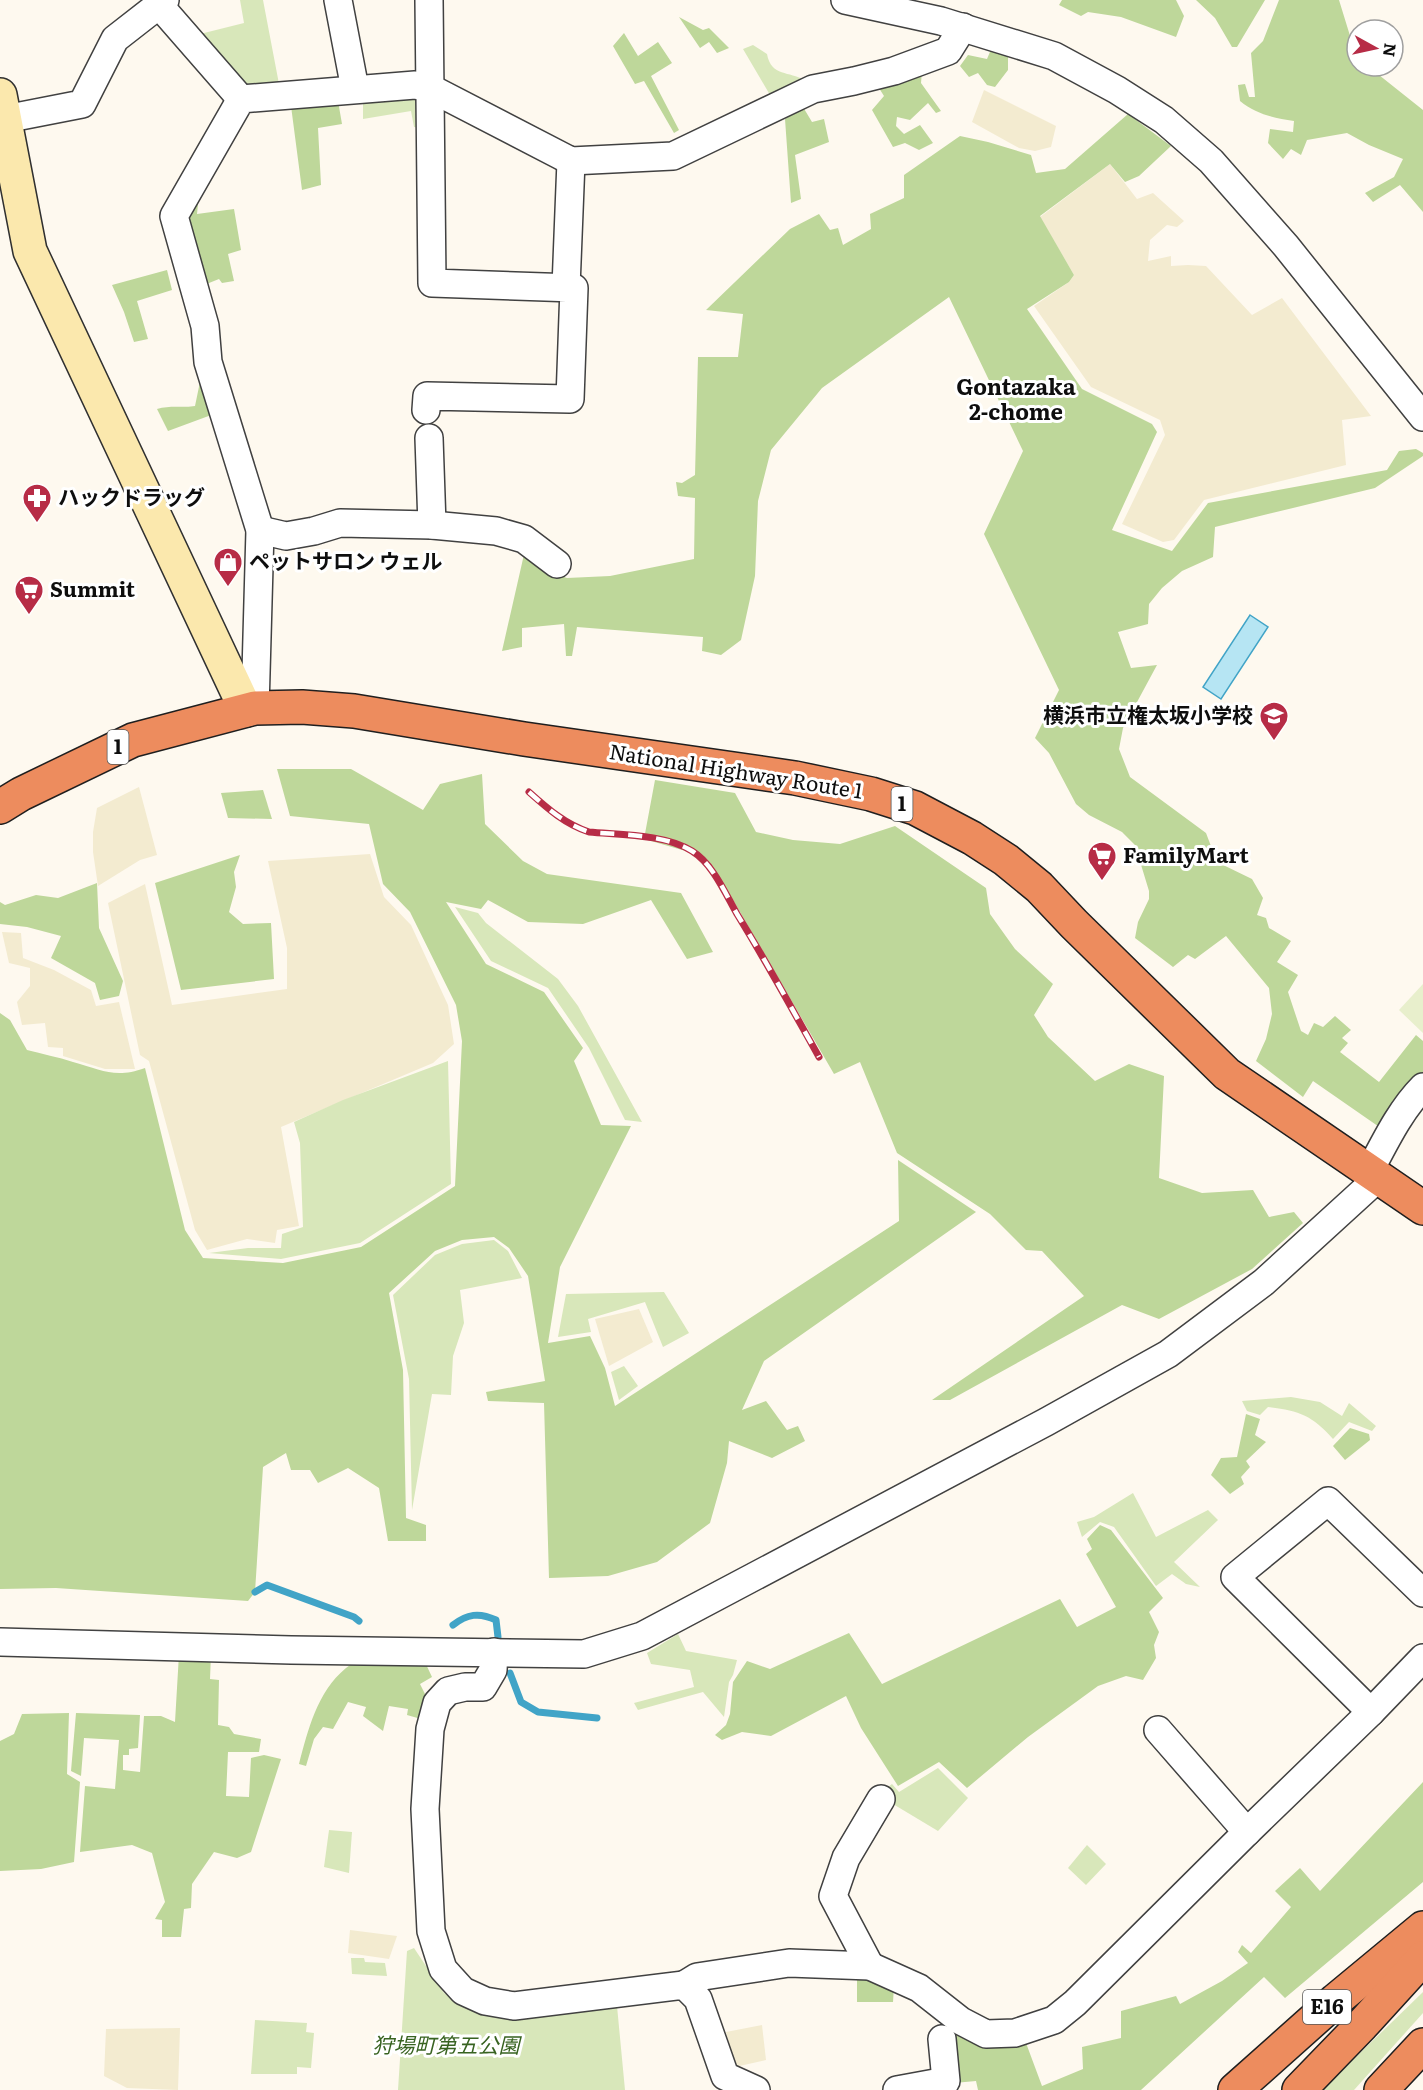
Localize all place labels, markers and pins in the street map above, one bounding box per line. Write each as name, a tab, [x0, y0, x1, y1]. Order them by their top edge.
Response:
place label: ハックドラッグ	[58, 480, 205, 511]
pharmacy icon: ハックドラッグ	[21, 482, 53, 524]
place label: ペットサロン ウェル	[249, 544, 442, 575]
shop icon: ペットサロン ウェル	[212, 546, 244, 588]
place label: Summit	[50, 572, 136, 603]
supermarket icon: Summit	[13, 574, 45, 616]
place label: 横浜市立権太坂小学校	[1043, 698, 1253, 729]
school or university icon: 横浜市立権太坂小学校	[1258, 700, 1290, 742]
place label: FamilyMart	[1123, 838, 1250, 869]
supermarket icon: FamilyMart	[1086, 840, 1118, 882]

